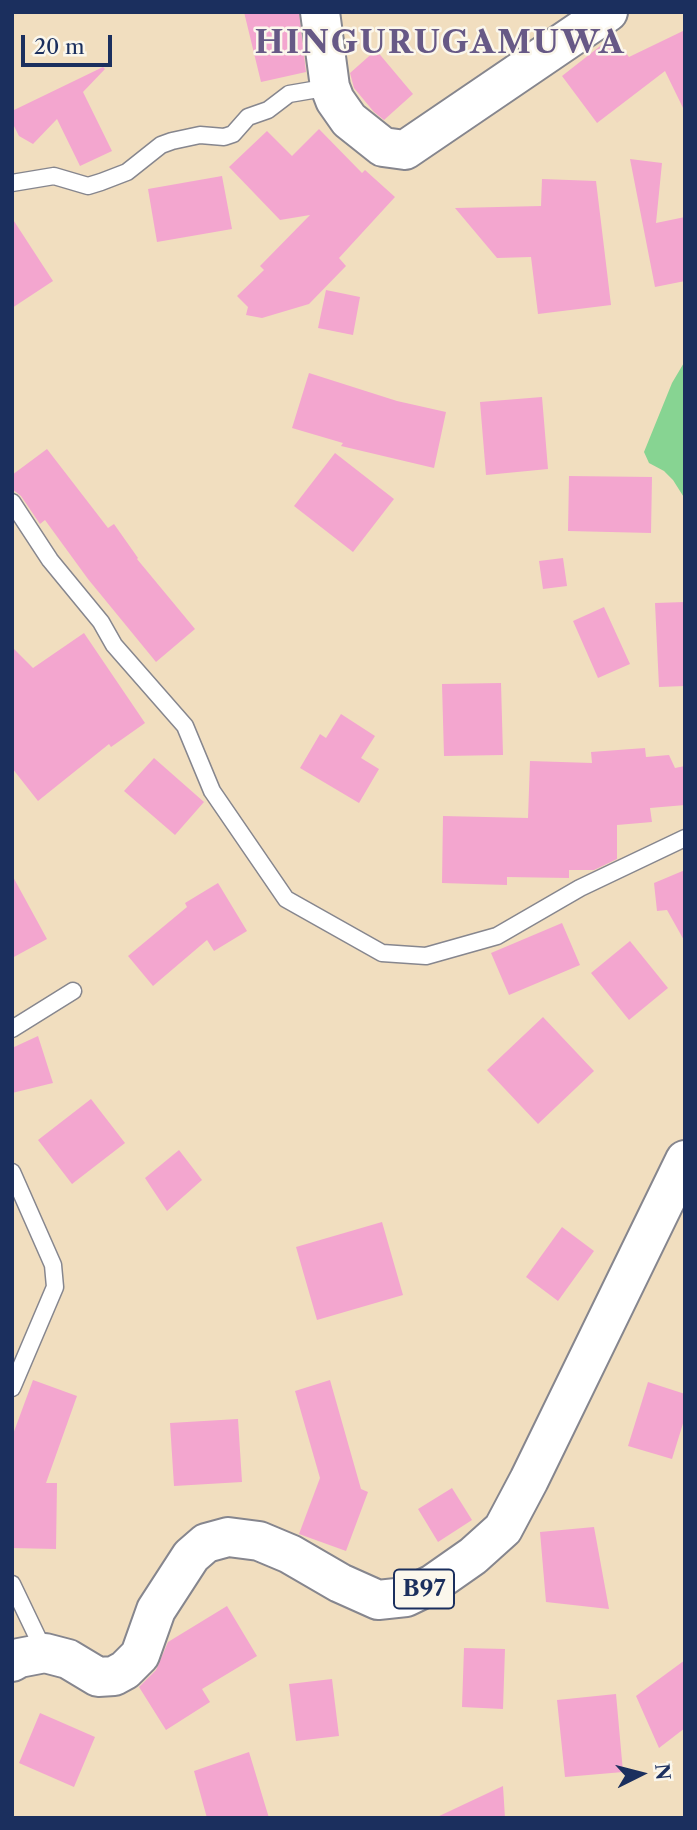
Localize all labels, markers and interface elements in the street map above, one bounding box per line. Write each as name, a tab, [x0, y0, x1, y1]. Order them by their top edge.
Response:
scale bar	[24, 21, 116, 65]
district label: HINGURUGAMUWA	[256, 25, 624, 63]
text: 20 m	[34, 34, 85, 59]
road number: B97	[394, 1570, 454, 1608]
north arrow	[606, 1739, 676, 1809]
text: N	[650, 1762, 675, 1781]

